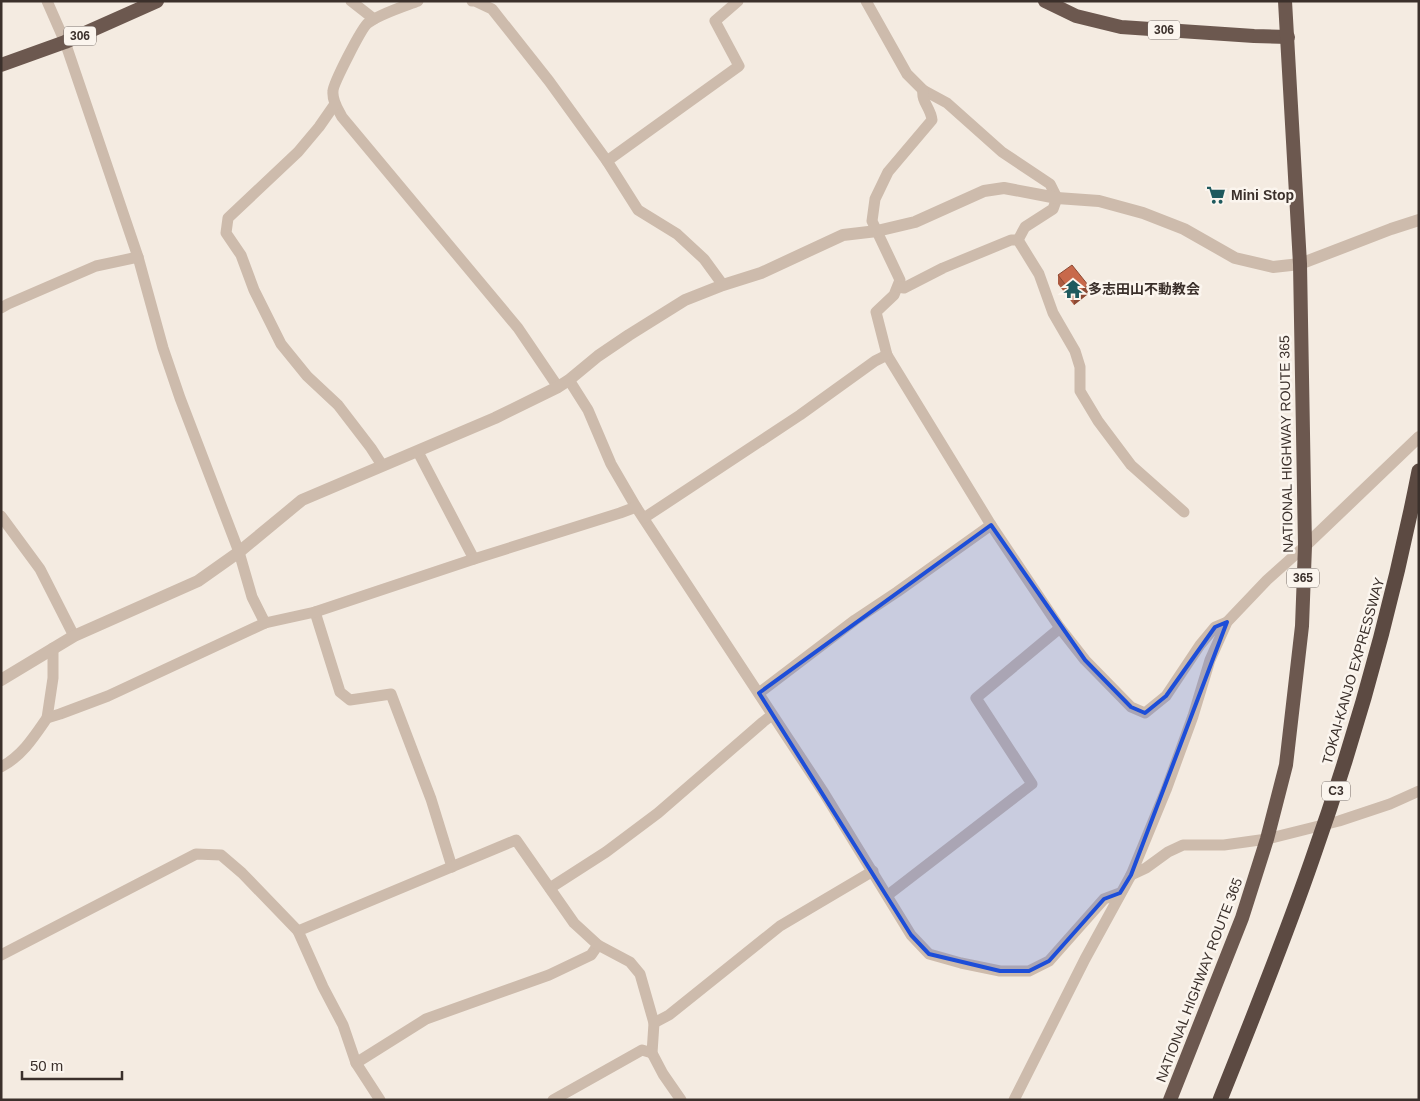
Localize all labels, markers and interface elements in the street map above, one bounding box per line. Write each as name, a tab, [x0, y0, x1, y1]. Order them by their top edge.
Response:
road number: 306	[1148, 20, 1180, 40]
road number: 306	[64, 27, 96, 46]
supermarket icon: Mini Stop	[1205, 184, 1227, 206]
place label: Mini Stop	[1231, 187, 1294, 203]
temple icon: 多志田山不動教会	[1062, 278, 1084, 300]
place label: 多志田山不動教会	[1088, 281, 1200, 297]
street label: NATIONAL HIGHWAY ROUTE 365	[1276, 335, 1296, 553]
road number: 365	[1287, 568, 1319, 588]
street label: TOKAI-KANJO EXPRESSWAY	[1319, 575, 1388, 766]
road number: C3	[1322, 781, 1350, 800]
street label: NATIONAL HIGHWAY ROUTE 365	[1153, 875, 1246, 1084]
scale bar	[22, 1048, 122, 1080]
text: 50 m	[30, 1057, 63, 1074]

